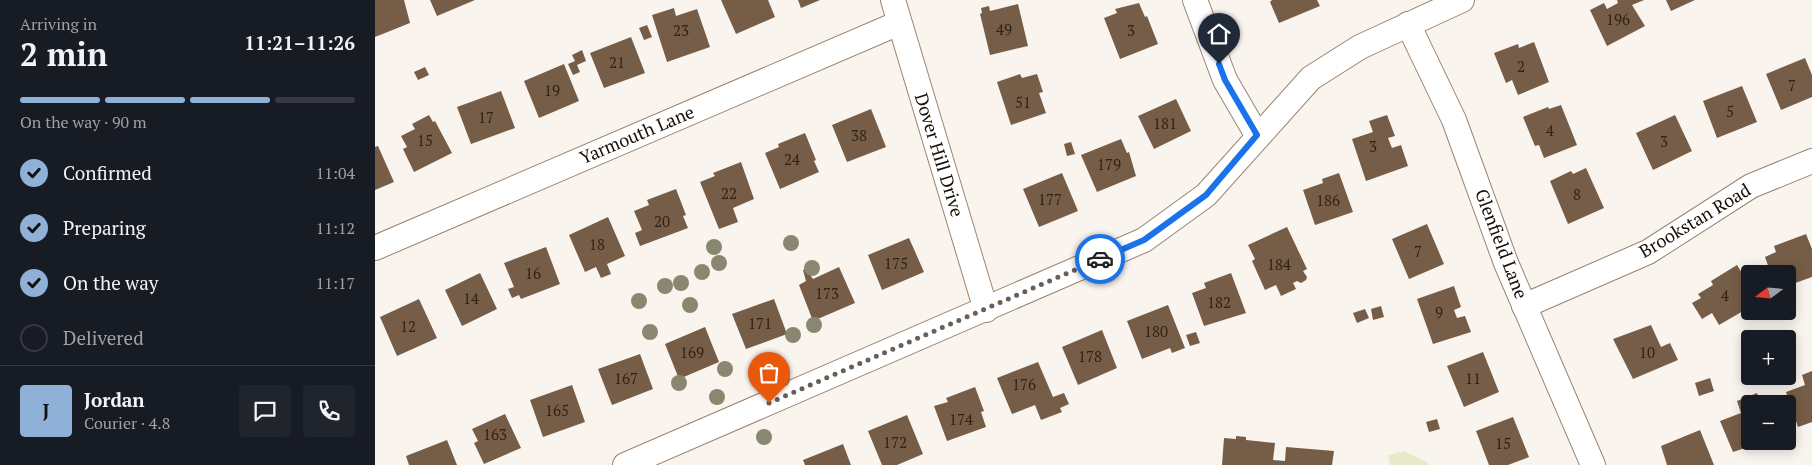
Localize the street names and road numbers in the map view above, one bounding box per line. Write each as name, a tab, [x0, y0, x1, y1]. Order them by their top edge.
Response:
street label: Dover Hill Drive	[910, 90, 970, 220]
street label: Yarmouth Lane	[576, 99, 698, 169]
street label: Brookstan Road	[1634, 177, 1755, 263]
street label: Glenfield Lane	[1470, 185, 1534, 302]

